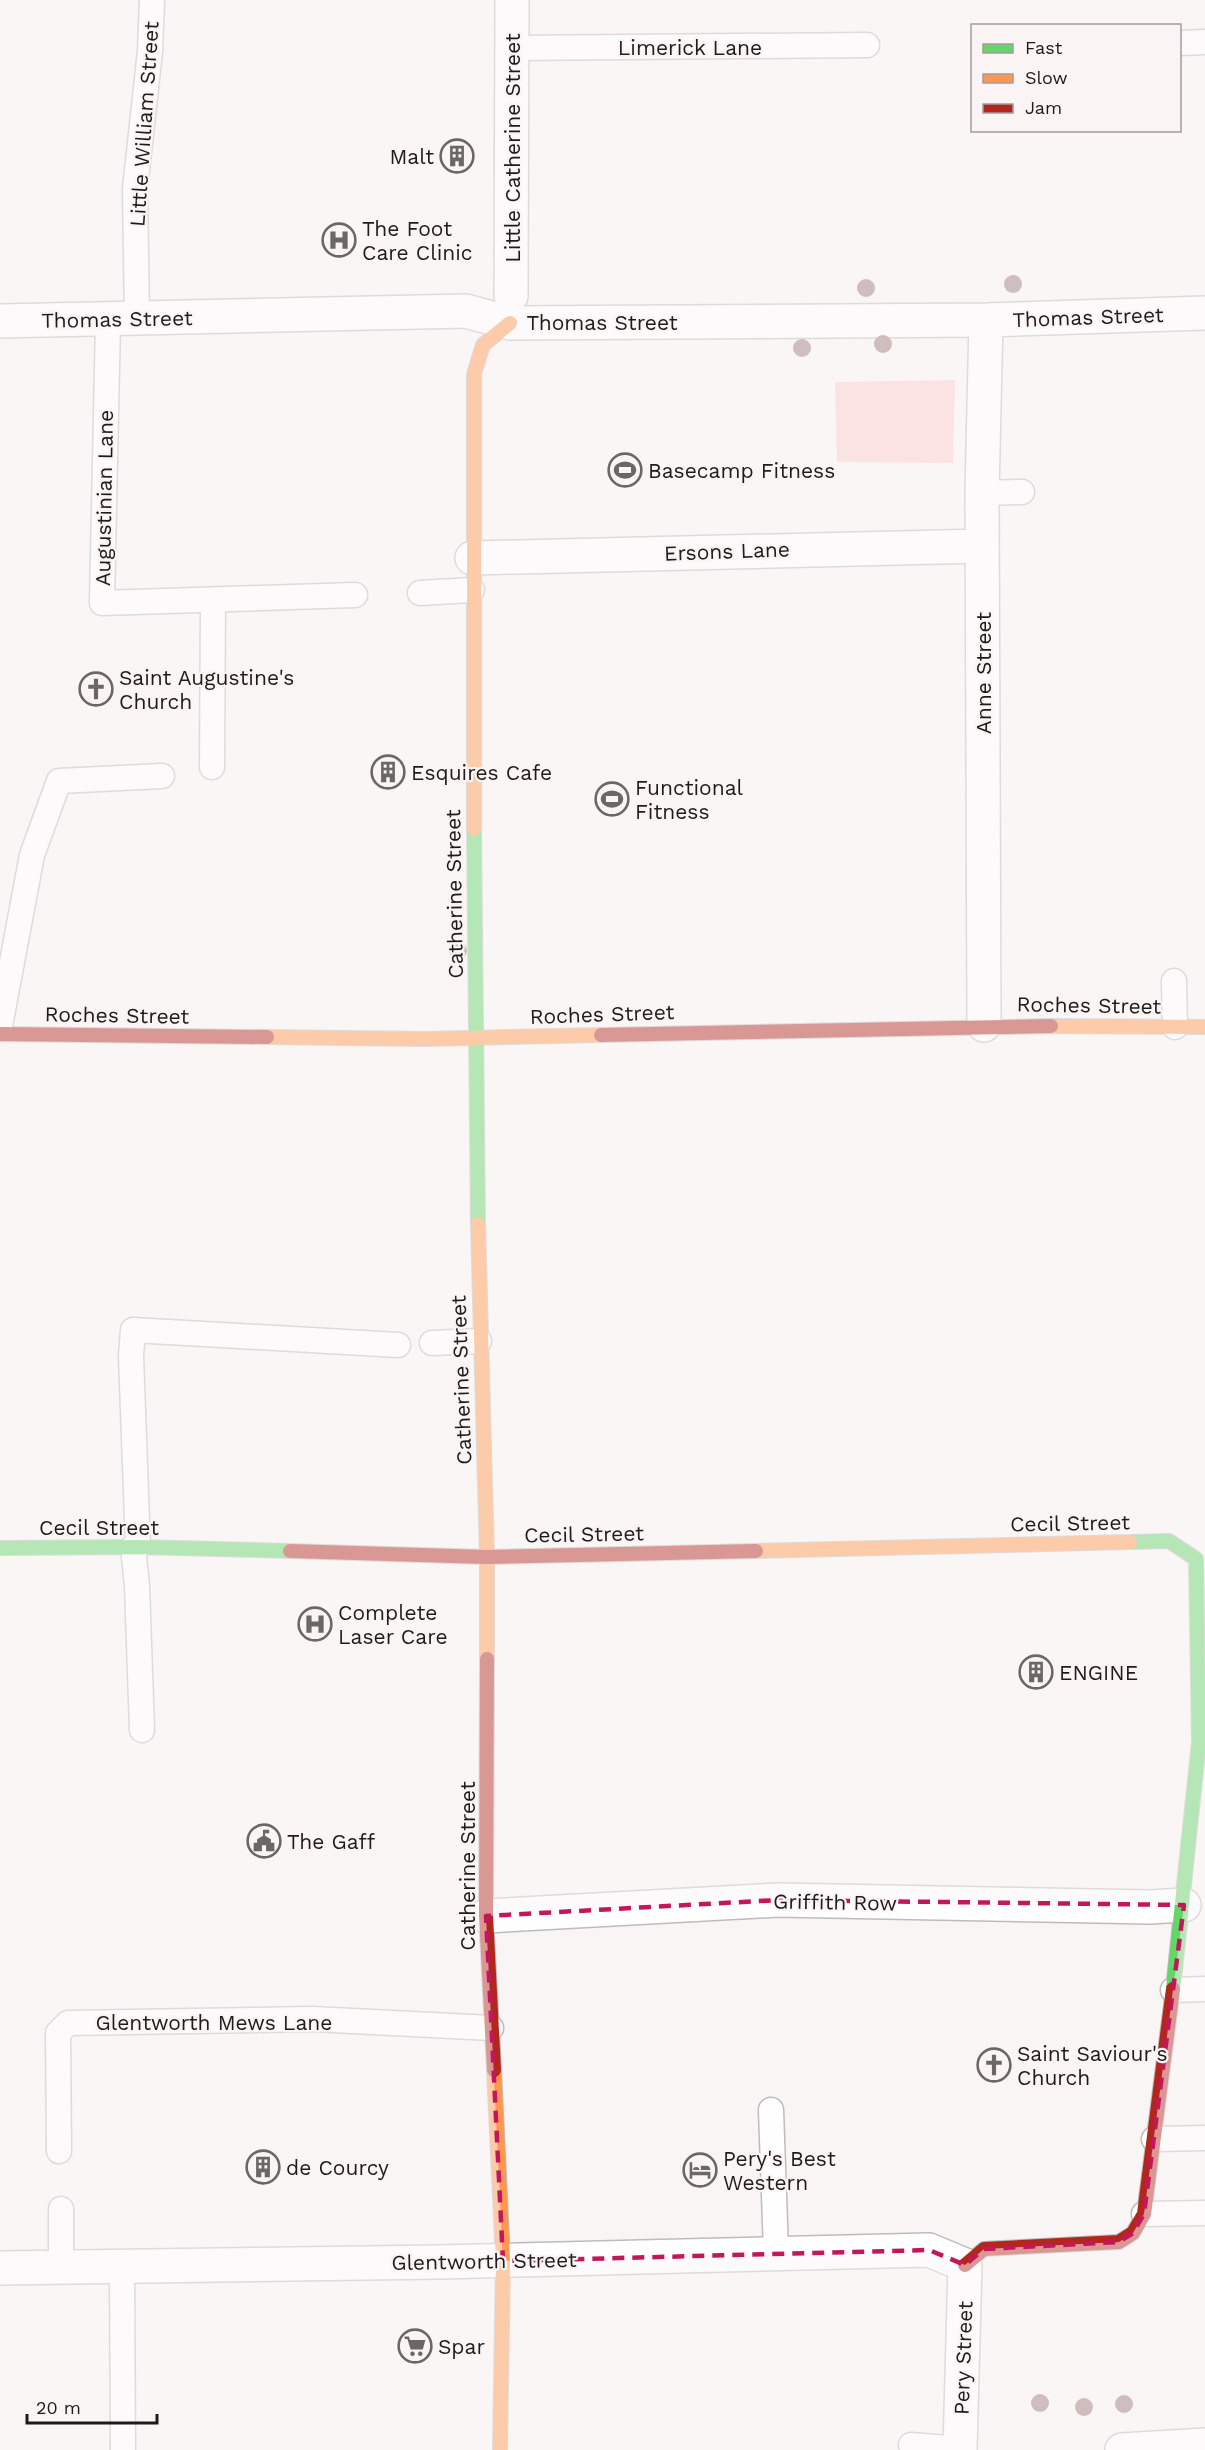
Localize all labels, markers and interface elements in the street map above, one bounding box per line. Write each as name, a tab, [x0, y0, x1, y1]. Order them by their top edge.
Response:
street label: Little William Street	[124, 20, 164, 228]
legend	[971, 24, 1181, 132]
street label: Little Catherine Street	[500, 33, 525, 263]
street label: Limerick Lane	[618, 35, 762, 60]
text: Fast	[1025, 37, 1063, 58]
text: Slow	[1025, 67, 1068, 88]
text: Jam	[1025, 97, 1062, 118]
building icon: Malt	[439, 138, 475, 174]
place label: Malt	[390, 144, 434, 169]
place label: The Foot Care Clinic	[362, 216, 473, 265]
hospital icon: The Foot Care Clinic	[321, 222, 357, 258]
street label: Thomas Street	[1012, 302, 1164, 332]
street label: Thomas Street	[41, 305, 193, 333]
street label: Thomas Street	[526, 310, 678, 335]
street label: Augustinian Lane	[90, 410, 118, 586]
sports icon: Basecamp Fitness	[607, 452, 643, 488]
place label: Basecamp Fitness	[648, 458, 835, 483]
street label: Ersons Lane	[664, 536, 790, 566]
street label: Anne Street	[971, 612, 996, 734]
place label: Saint Augustine's Church	[119, 665, 294, 714]
church icon: Saint Augustine's Church	[78, 671, 114, 707]
building icon: Esquires Cafe	[370, 754, 406, 790]
place label: Esquires Cafe	[411, 760, 552, 785]
place label: Functional Fitness	[635, 775, 744, 824]
sports icon: Functional Fitness	[594, 781, 630, 817]
street label: Catherine Street	[440, 809, 468, 979]
street label: Roches Street	[1017, 991, 1162, 1019]
street label: Roches Street	[529, 999, 675, 1029]
street label: Roches Street	[45, 1001, 190, 1029]
street label: Catherine Street	[446, 1295, 476, 1465]
street label: Cecil Street	[1010, 1509, 1130, 1537]
street label: Cecil Street	[39, 1515, 159, 1540]
street label: Cecil Street	[524, 1520, 644, 1548]
place label: Complete Laser Care	[338, 1600, 448, 1649]
hospital icon: Complete Laser Care	[297, 1606, 333, 1642]
building icon: ENGINE	[1018, 1654, 1054, 1690]
place label: ENGINE	[1059, 1660, 1138, 1685]
street label: Catherine Street	[455, 1781, 480, 1951]
public building icon: The Gaff	[246, 1823, 282, 1859]
place label: The Gaff	[287, 1829, 376, 1854]
street label: Griffith Row	[773, 1888, 897, 1916]
street label: Glentworth Mews Lane	[96, 2010, 332, 2035]
place label: Saint Saviour's Church	[1017, 2041, 1168, 2090]
church icon: Saint Saviour's Church	[976, 2047, 1012, 2083]
place label: Pery's Best Western	[723, 2146, 836, 2195]
building icon: de Courcy	[245, 2149, 281, 2185]
hotel icon: Pery's Best Western	[682, 2152, 718, 2188]
place label: de Courcy	[286, 2155, 389, 2180]
street label: Glentworth Street	[391, 2247, 577, 2275]
street label: Pery Street	[949, 2300, 977, 2415]
supermarket icon: Spar	[397, 2328, 433, 2364]
place label: Spar	[438, 2334, 485, 2359]
scale bar	[27, 2387, 158, 2425]
text: 20 m	[36, 2397, 81, 2418]

